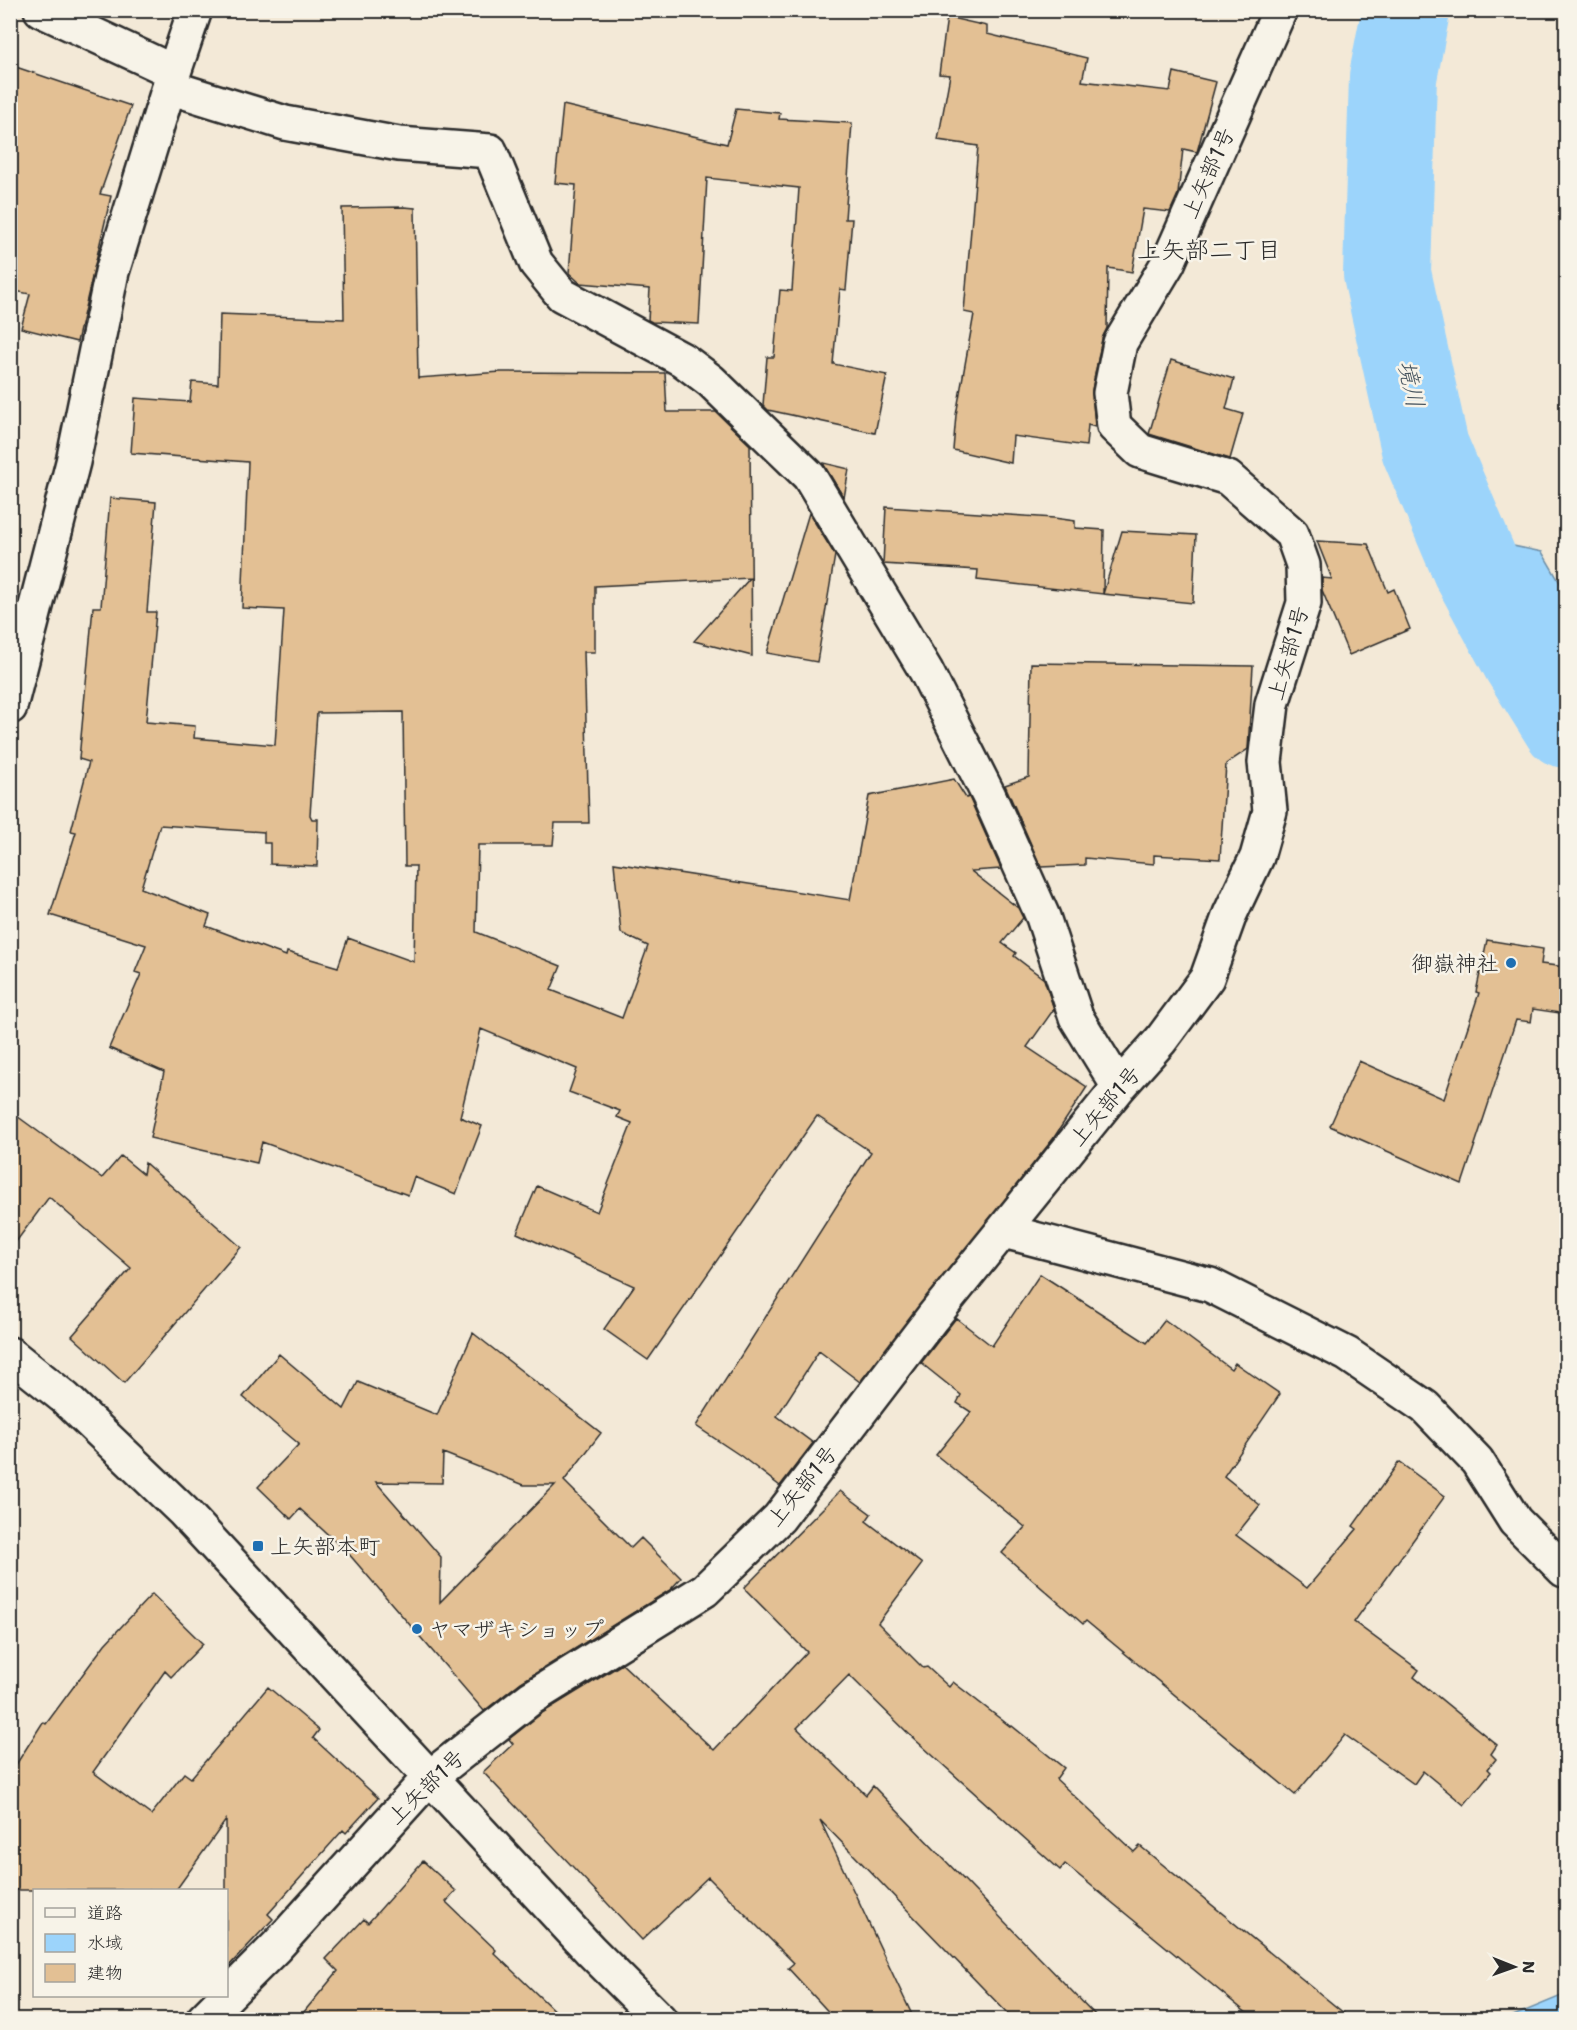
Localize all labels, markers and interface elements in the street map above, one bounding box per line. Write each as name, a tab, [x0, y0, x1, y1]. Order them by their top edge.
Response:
street label: 上矢部1号	[1175, 123, 1241, 223]
district label: 上矢部二丁目	[1137, 234, 1281, 266]
water label: 境川	[1390, 357, 1432, 411]
street label: 上矢部1号	[1261, 602, 1315, 704]
place label: 御嶽神社	[1411, 949, 1499, 978]
marker: 御嶽神社	[1504, 956, 1518, 970]
street label: 上矢部1号	[1063, 1059, 1147, 1153]
street label: 上矢部1号	[760, 1439, 844, 1533]
place label: 上矢部本町	[270, 1532, 380, 1561]
marker: 上矢部本町	[251, 1539, 265, 1553]
place label: ヤマザキショップ	[429, 1615, 604, 1644]
marker: ヤマザキショップ	[410, 1622, 424, 1636]
street label: 上矢部1号	[381, 1743, 471, 1831]
legend	[33, 1889, 228, 1997]
text: 道路	[87, 1901, 123, 1925]
text: 水域	[87, 1931, 123, 1955]
north arrow	[1484, 1937, 1544, 1997]
text: 建物	[87, 1961, 123, 1985]
text: N	[1518, 1961, 1539, 1974]

